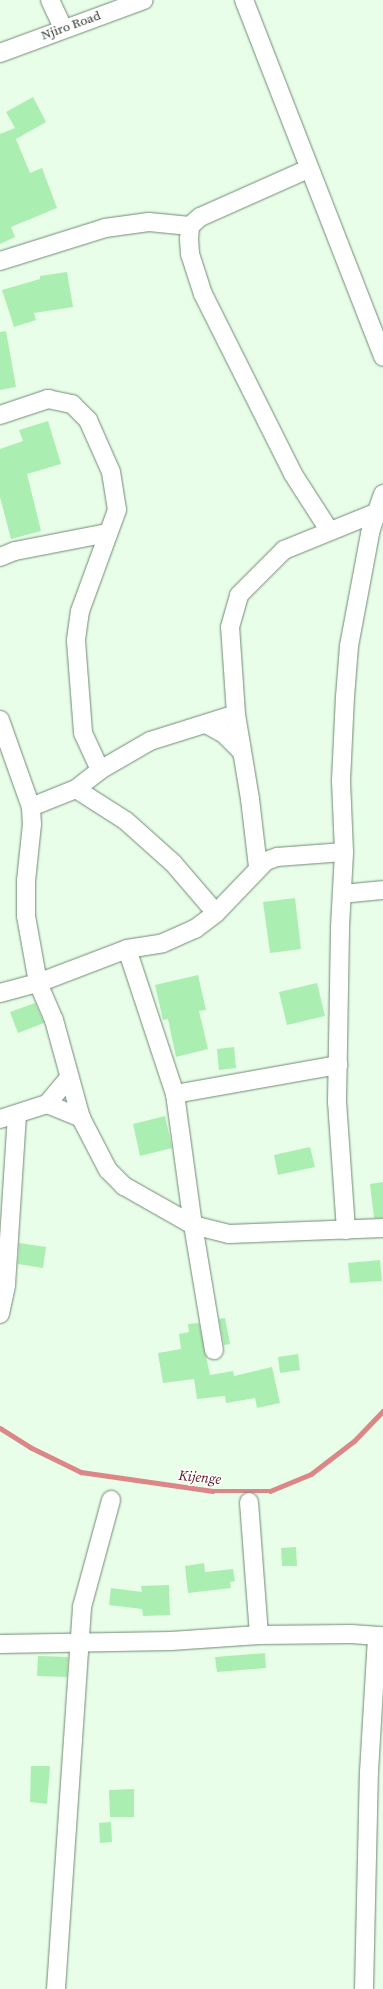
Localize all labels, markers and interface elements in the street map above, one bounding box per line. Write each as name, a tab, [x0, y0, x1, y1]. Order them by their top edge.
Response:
street label: Njiro Road	[39, 8, 103, 44]
water label: Kijenge	[178, 1466, 222, 1488]

